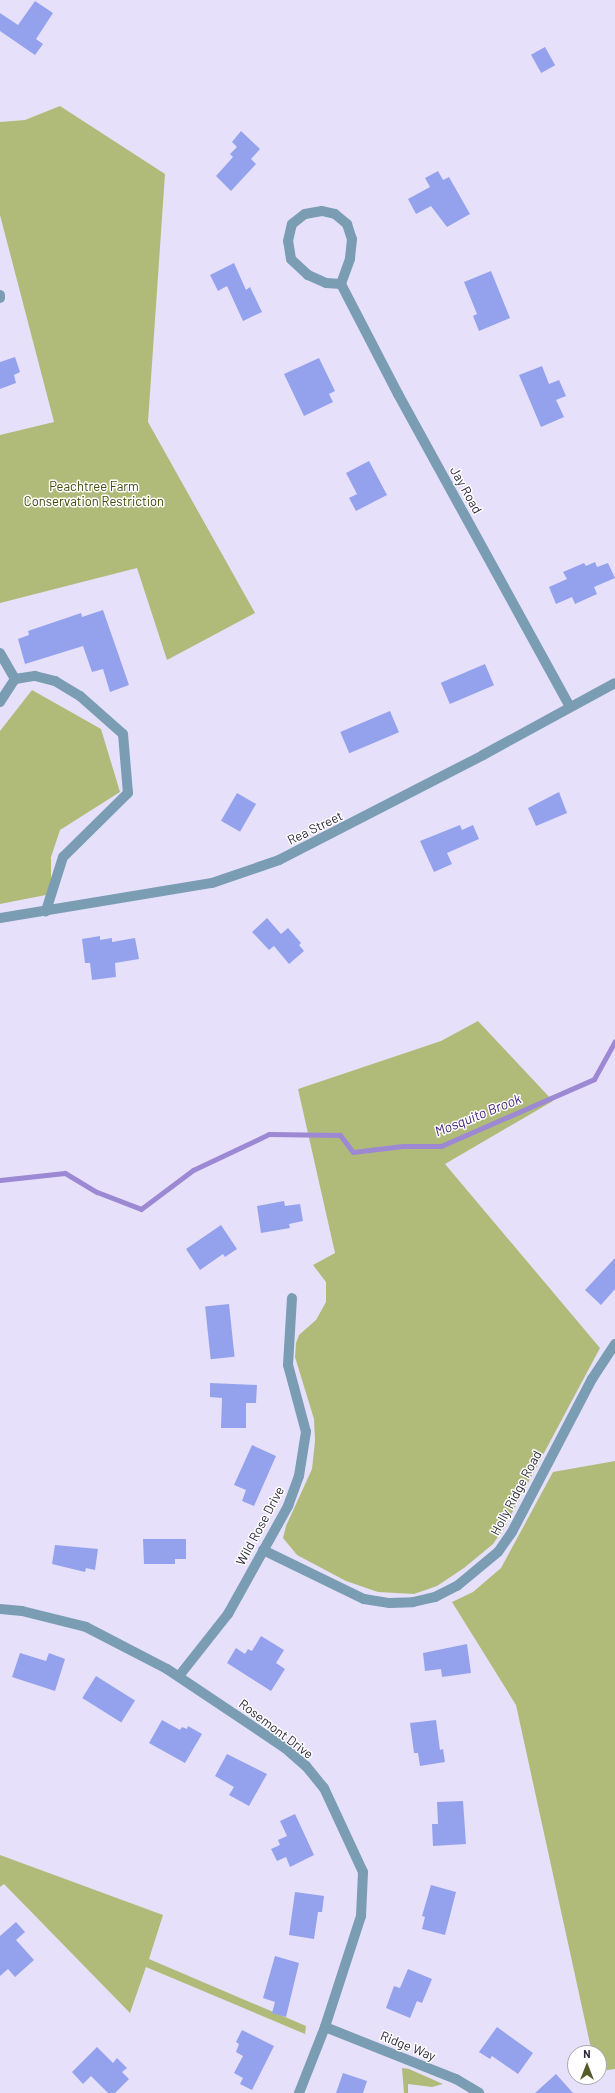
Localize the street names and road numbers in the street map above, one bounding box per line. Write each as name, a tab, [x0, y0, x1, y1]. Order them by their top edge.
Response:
street label: Jay Road	[447, 464, 485, 516]
street label: Rea Street	[285, 808, 345, 848]
street label: Holly Ridge Road	[487, 1448, 545, 1538]
street label: Wild Rose Drive	[233, 1484, 287, 1568]
street label: Rosemont Drive	[236, 1696, 316, 1762]
street label: Ridge Way	[378, 2028, 438, 2064]

